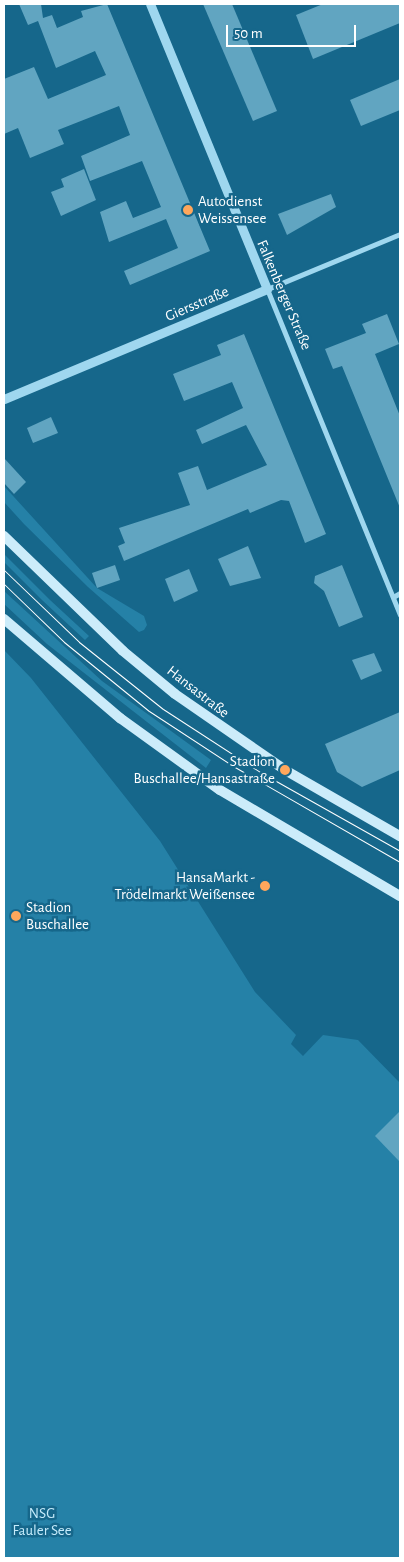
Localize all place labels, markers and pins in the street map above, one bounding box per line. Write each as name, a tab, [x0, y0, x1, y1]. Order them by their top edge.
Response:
place label: Autodienst Weissensee	[198, 192, 266, 227]
marker: Autodienst Weissensee	[182, 204, 194, 216]
place label: Stadion Buschallee/Hansastraße	[134, 752, 275, 787]
marker: Stadion Buschallee/Hansastraße	[279, 764, 291, 776]
place label: HansaMarkt - Trödelmarkt Weißensee	[115, 868, 255, 903]
marker: HansaMarkt - Trödelmarkt Weißensee	[259, 880, 271, 892]
place label: Stadion Buschallee	[26, 898, 89, 933]
marker: Stadion Buschallee	[10, 910, 22, 922]

